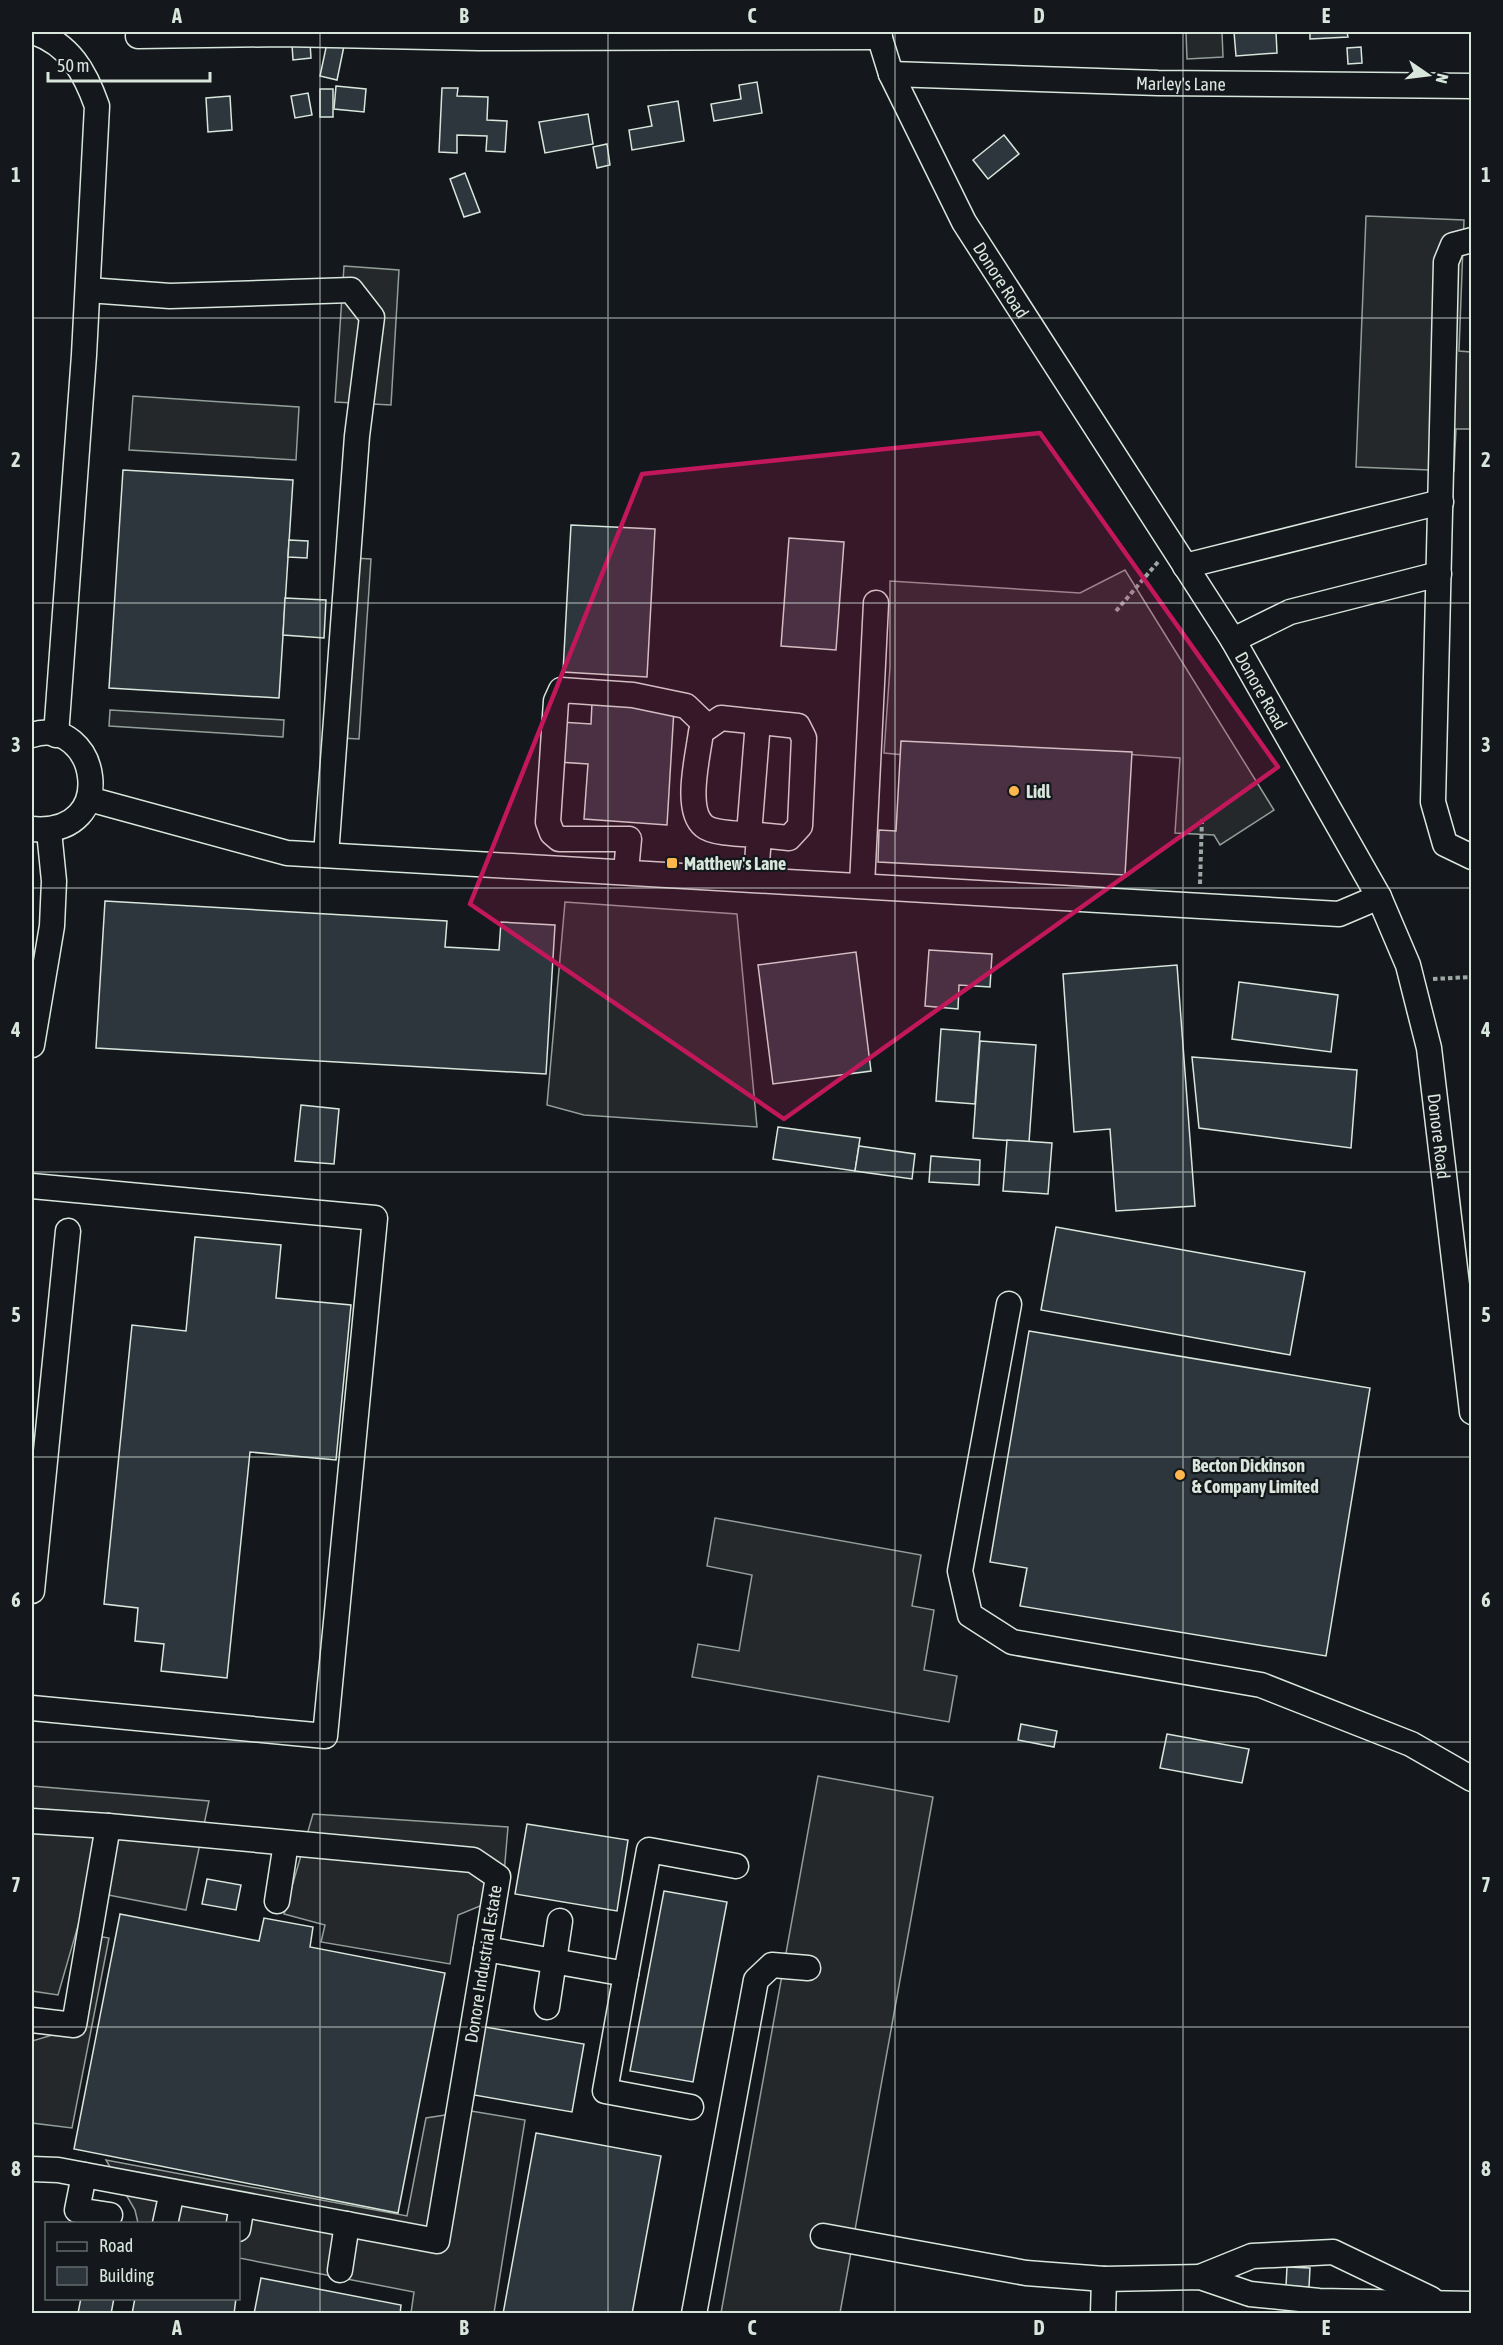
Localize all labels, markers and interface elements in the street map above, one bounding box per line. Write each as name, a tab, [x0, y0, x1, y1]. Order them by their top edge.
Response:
text: A	[171, 4, 182, 27]
text: B	[459, 4, 469, 27]
text: C	[748, 4, 757, 27]
text: D	[1033, 4, 1045, 27]
text: E	[1322, 4, 1331, 27]
scale bar	[48, 45, 210, 83]
north arrow	[1398, 45, 1458, 105]
text: 50 m	[57, 55, 89, 76]
street label: Marley's Lane	[1136, 72, 1226, 94]
text: N	[1433, 72, 1452, 85]
text: 1	[11, 163, 21, 186]
text: 1	[1481, 163, 1491, 186]
street label: Donore Road	[969, 238, 1033, 322]
text: 2	[11, 448, 21, 471]
text: 2	[1481, 448, 1491, 471]
street label: Donore Road	[1231, 648, 1292, 733]
text: 3	[11, 733, 21, 756]
text: 3	[1481, 733, 1491, 756]
place label: Lidl	[1026, 781, 1051, 802]
marker: Lidl	[1007, 784, 1021, 798]
place label: Matthew's Lane	[684, 853, 786, 874]
marker: Matthew's Lane	[665, 856, 679, 870]
text: 4	[10, 1018, 21, 1041]
text: 4	[1480, 1018, 1491, 1041]
street label: Donore Road	[1424, 1092, 1455, 1180]
text: 5	[11, 1303, 21, 1326]
text: 5	[1481, 1303, 1491, 1326]
place label: Becton Dickinson & Company Limited	[1192, 1455, 1319, 1497]
marker: Becton Dickinson & Company Limited	[1173, 1468, 1187, 1482]
text: 6	[11, 1588, 21, 1611]
text: 6	[1481, 1588, 1491, 1611]
text: 7	[11, 1873, 21, 1896]
text: 7	[1481, 1873, 1491, 1896]
street label: Donore Industrial Estate	[460, 1884, 506, 2044]
text: 8	[11, 2157, 21, 2180]
text: 8	[1481, 2157, 1491, 2180]
legend	[45, 2222, 240, 2300]
text: Road	[99, 2235, 133, 2256]
text: Building	[99, 2265, 154, 2286]
text: A	[171, 2316, 182, 2339]
text: B	[459, 2316, 469, 2339]
text: C	[748, 2316, 757, 2339]
text: D	[1033, 2316, 1045, 2339]
text: E	[1322, 2316, 1331, 2339]

